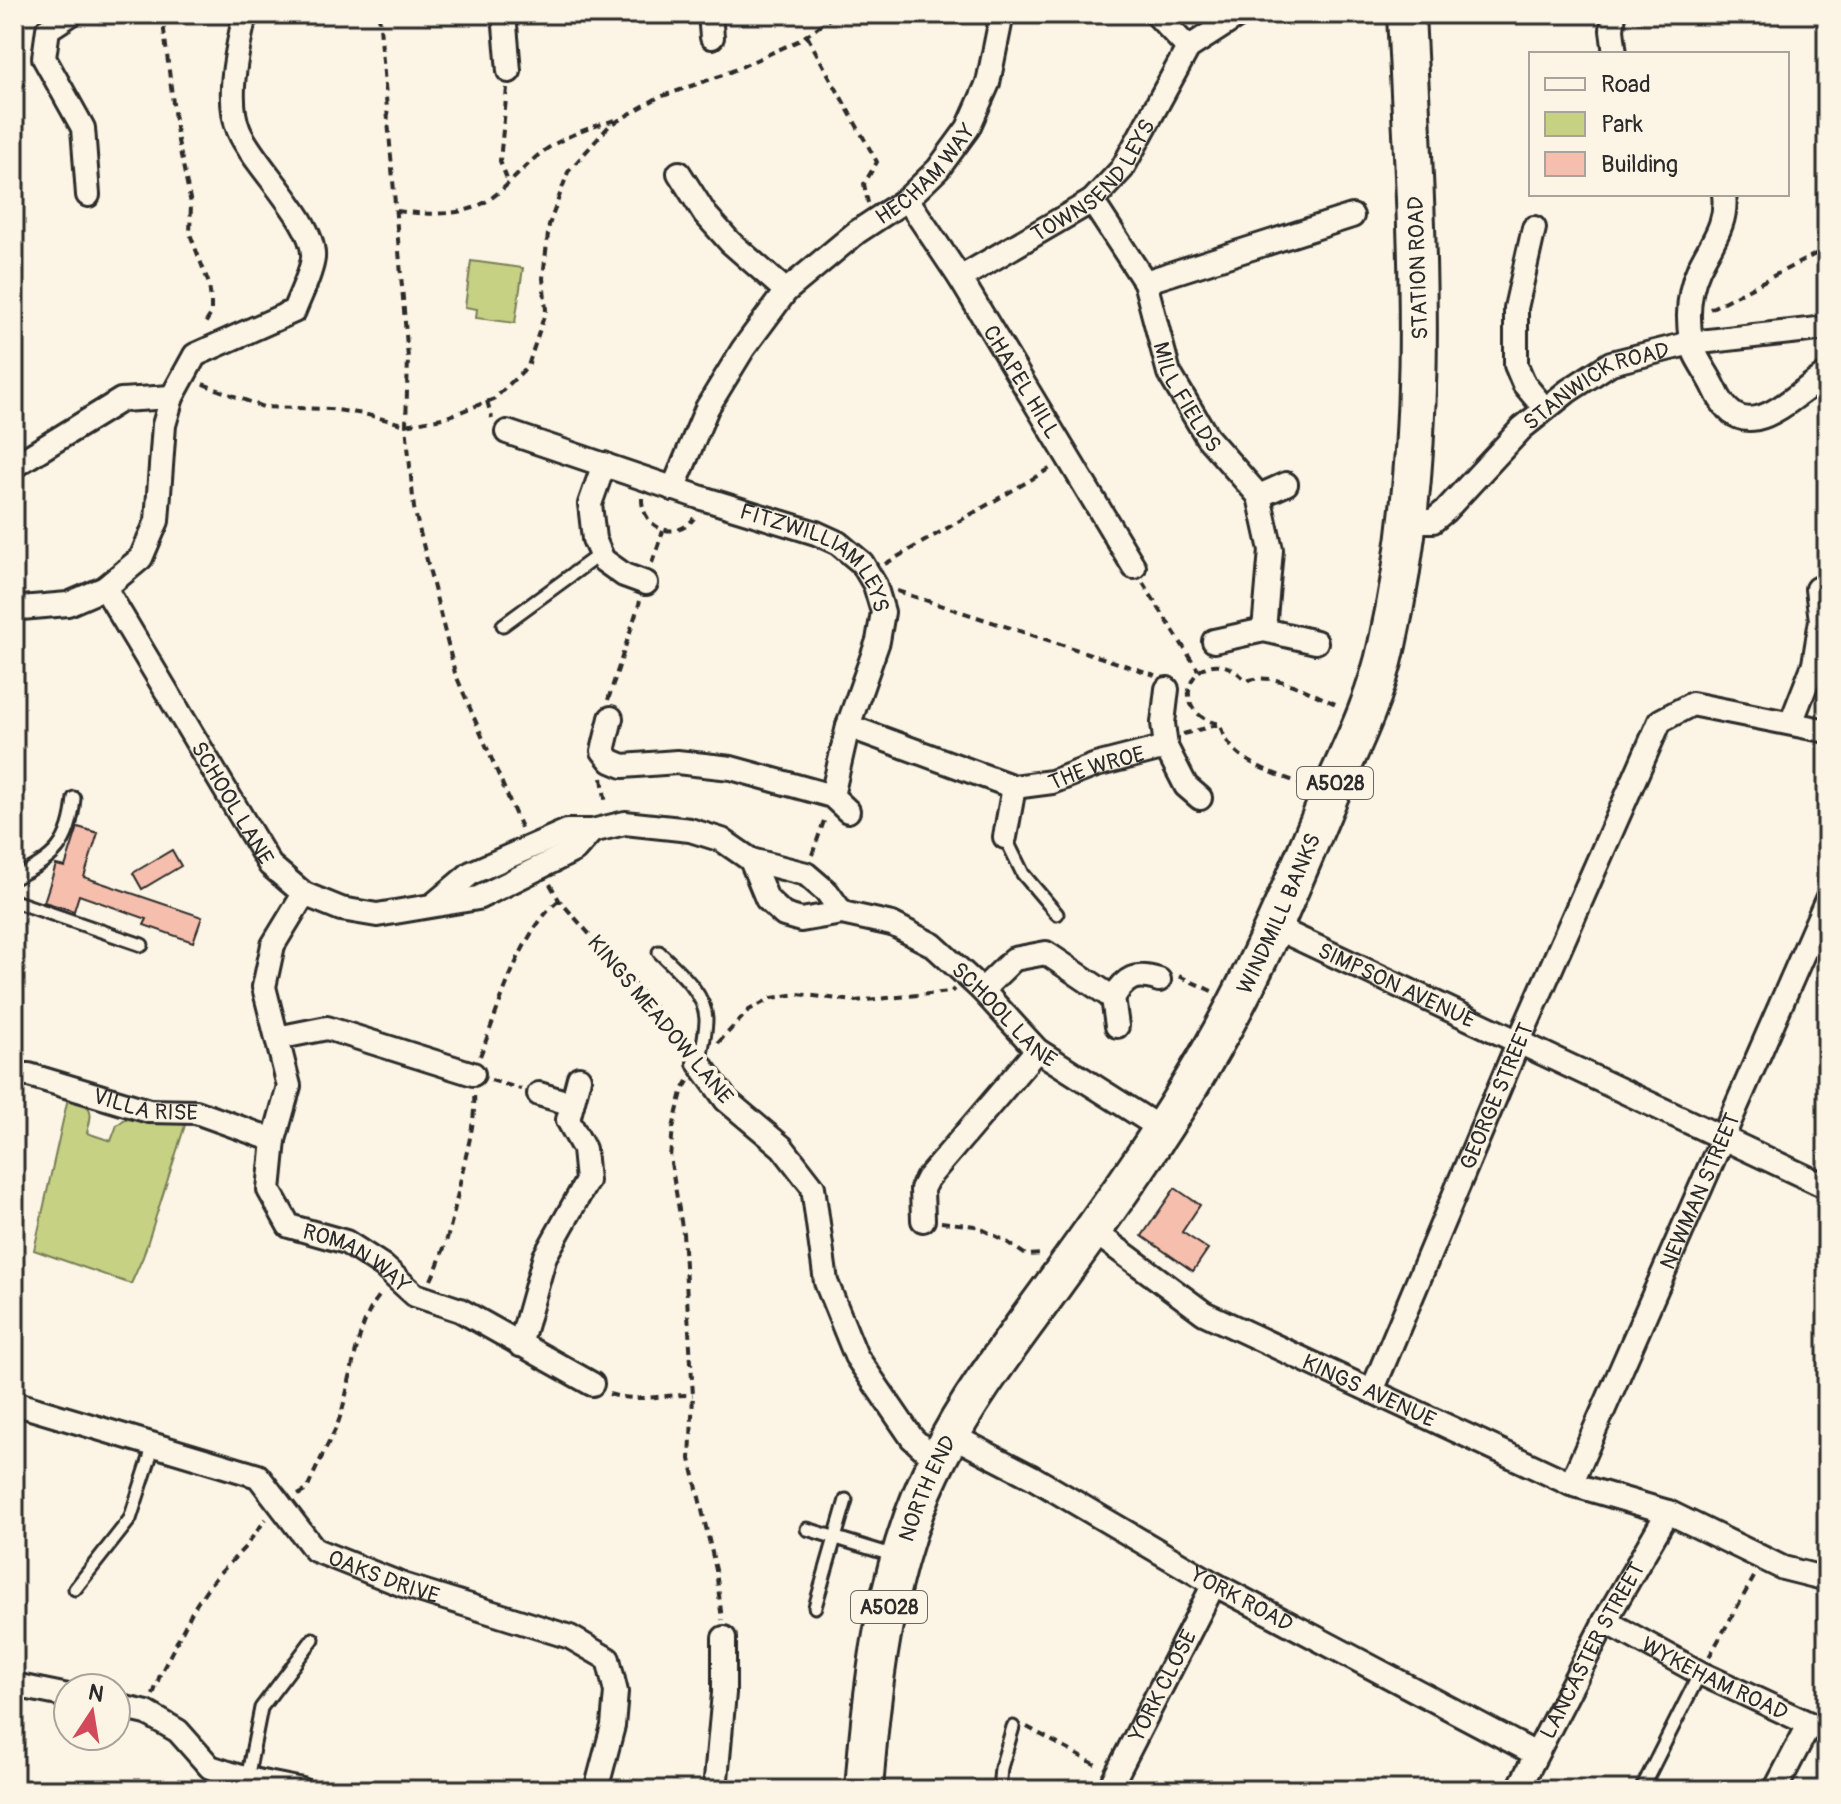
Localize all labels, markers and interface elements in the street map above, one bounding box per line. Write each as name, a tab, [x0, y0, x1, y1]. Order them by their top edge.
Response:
legend	[1529, 52, 1789, 196]
text: Road	[1601, 70, 1651, 99]
text: Park	[1601, 110, 1643, 139]
street label: TOWNSEND LEYS	[1026, 114, 1162, 249]
street label: HECHAM WAY	[870, 118, 982, 231]
text: Building	[1601, 150, 1678, 179]
street label: STATION ROAD	[1402, 196, 1434, 340]
street label: CHAPEL HILL	[977, 320, 1066, 444]
street label: STANWICK ROAD	[1517, 336, 1672, 437]
street label: MILL FIELDS	[1146, 339, 1227, 459]
street label: FITZWILLIAM LEYS	[736, 497, 895, 616]
street label: SCHOOL LANE	[185, 737, 280, 870]
street label: THE WROE	[1045, 740, 1148, 797]
road number: A5028	[1297, 767, 1373, 799]
street label: WINDMILL BANKS	[1231, 829, 1327, 999]
street label: KINGS MEADOW LANE	[581, 929, 739, 1110]
street label: SIMPSON AVENUE	[1313, 937, 1480, 1035]
street label: SCHOOL LANE	[945, 956, 1062, 1074]
street label: GEORGE STREET	[1454, 1019, 1540, 1174]
street label: VILLA RISE	[90, 1082, 198, 1127]
street label: NEWMAN STREET	[1654, 1109, 1747, 1274]
street label: ROMAN WAY	[300, 1218, 416, 1299]
street label: KINGS AVENUE	[1298, 1348, 1440, 1434]
street label: NORTH END	[892, 1431, 963, 1545]
street label: OAKS DRIVE	[324, 1544, 443, 1610]
street label: LANCASTER STREET	[1534, 1557, 1651, 1744]
street label: YORK ROAD	[1184, 1560, 1298, 1638]
road number: A5028	[851, 1591, 927, 1623]
street label: YORK CLOSE	[1122, 1625, 1203, 1747]
street label: WYKEHAM ROAD	[1636, 1631, 1792, 1727]
north arrow	[52, 1672, 132, 1752]
text: N	[86, 1678, 106, 1709]

